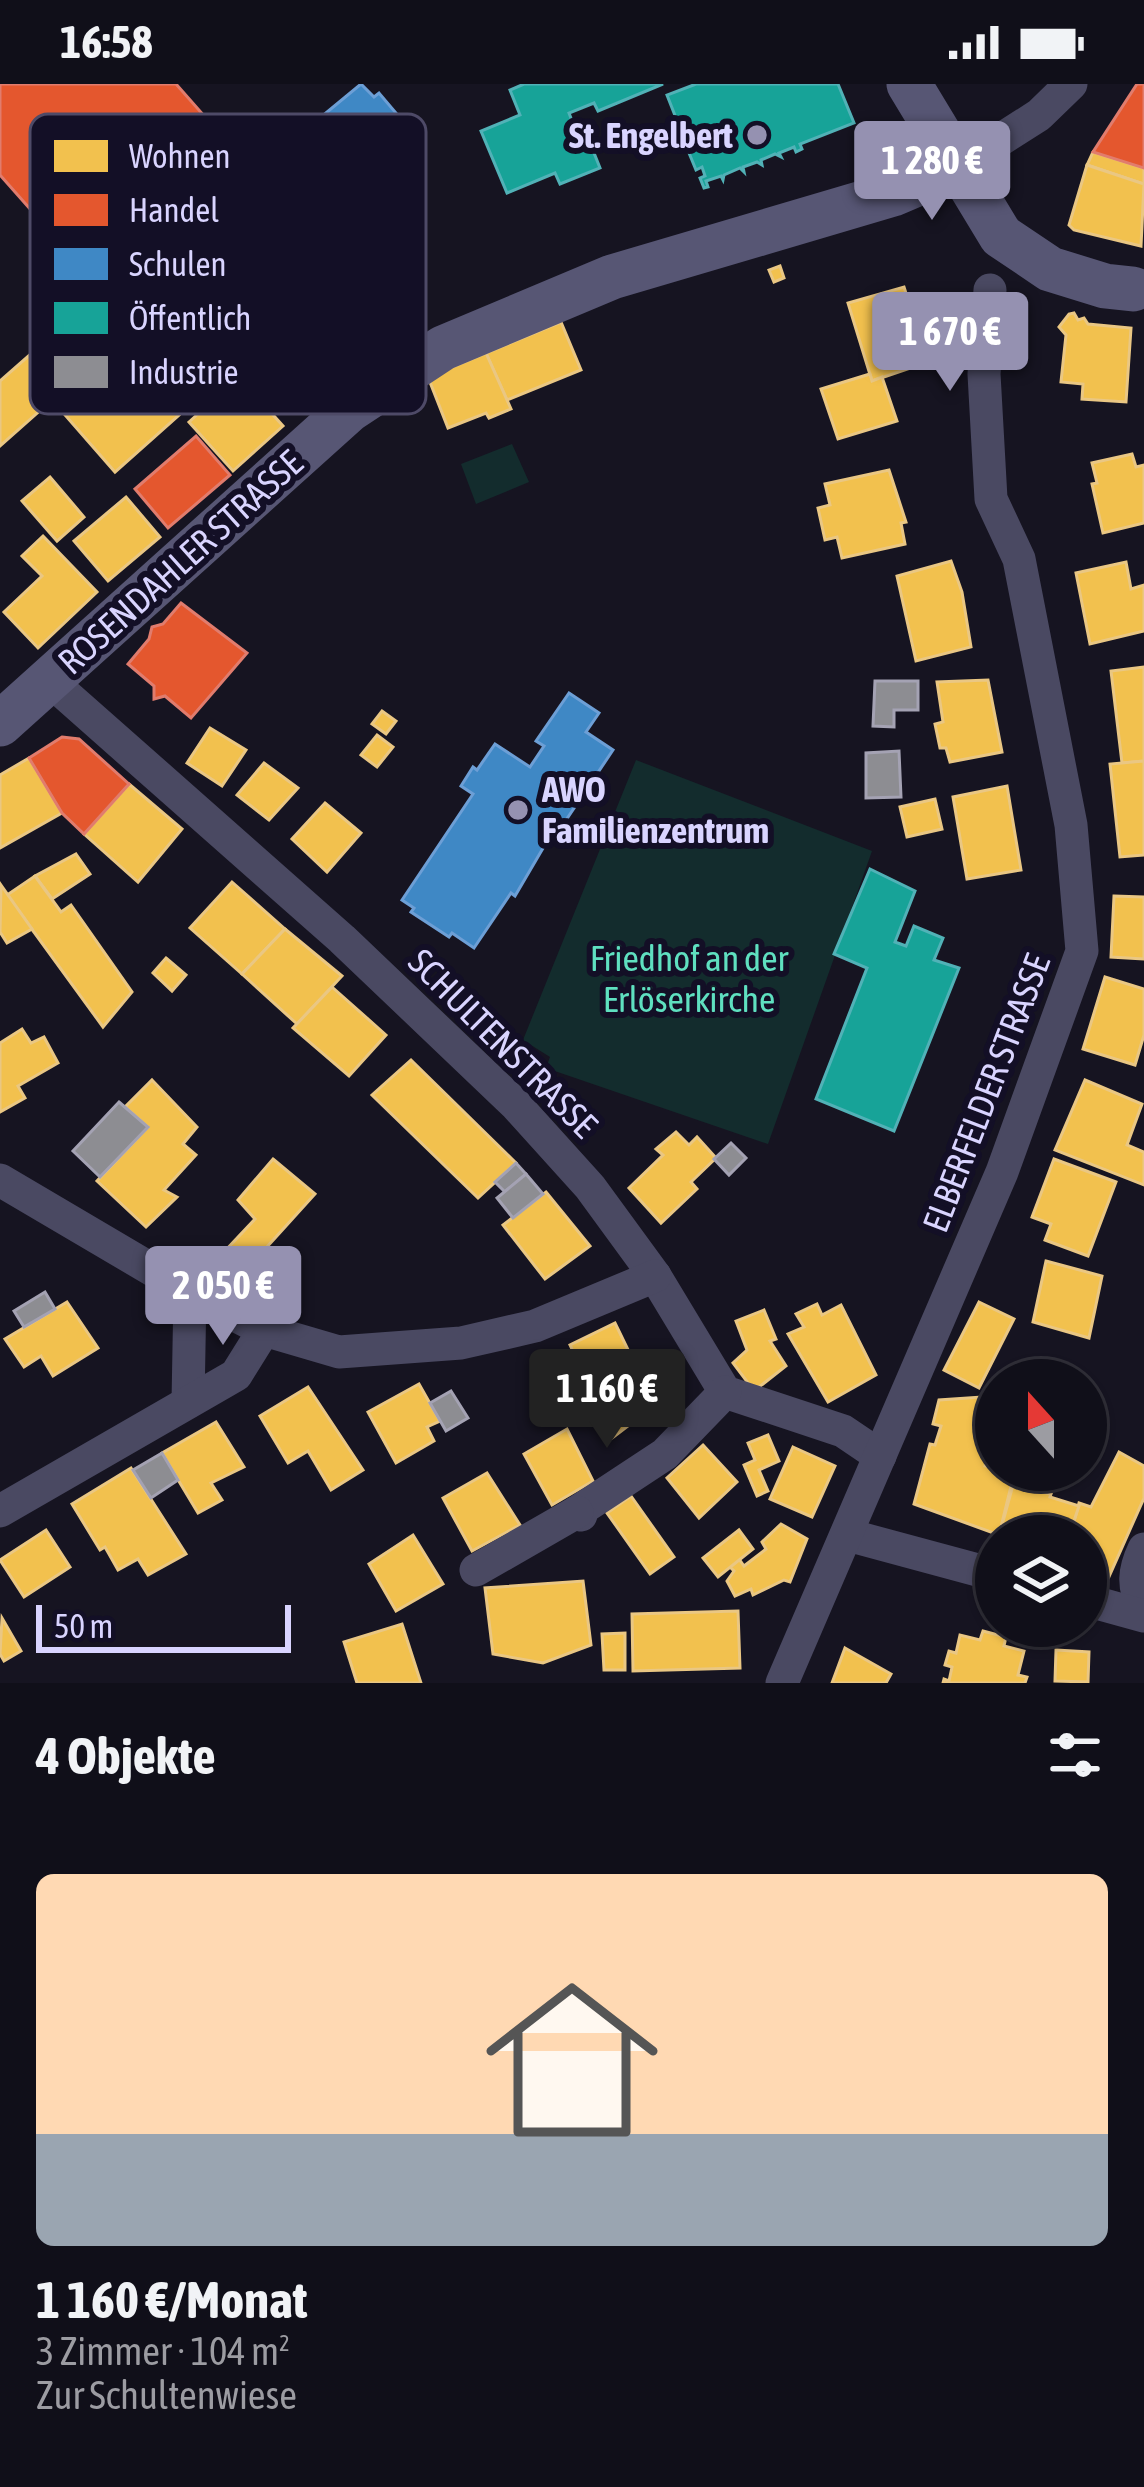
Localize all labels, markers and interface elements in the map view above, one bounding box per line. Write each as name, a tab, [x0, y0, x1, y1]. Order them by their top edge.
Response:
text: 16:58	[60, 16, 153, 68]
legend	[30, 114, 426, 414]
place label: St. Engelbert	[569, 114, 734, 156]
pin: 1 280 €	[821, 121, 1043, 223]
marker: St. Engelbert	[744, 122, 770, 148]
text: Wohnen	[129, 137, 230, 175]
text: 1 280 €	[881, 138, 983, 182]
text: Handel	[129, 191, 219, 229]
text: Schulen	[129, 245, 226, 283]
pin: 1 670 €	[839, 292, 1061, 394]
text: Öffentlich	[129, 299, 251, 337]
text: 1 670 €	[899, 309, 1001, 353]
text: Industrie	[129, 353, 238, 391]
street label: ROSENDAHLER STRASSE	[49, 442, 311, 682]
place label: AWO Familienzentrum	[541, 768, 769, 851]
marker: AWO Familienzentrum	[505, 797, 531, 823]
park label: Friedhof an der Erlöserkirche	[590, 937, 790, 1020]
street label: SCHULTENSTRASSE	[400, 940, 606, 1146]
street label: ELBERFELDER STRASSE	[914, 948, 1058, 1238]
pin: 2 050 €	[112, 1246, 334, 1348]
text: 2 050 €	[172, 1263, 274, 1307]
pin: 1 160 €	[496, 1349, 718, 1451]
north arrow	[975, 1359, 1107, 1491]
map controls	[975, 1359, 1107, 1647]
text: 1 160 €	[556, 1366, 658, 1410]
button: layers	[975, 1515, 1107, 1647]
scale bar	[36, 1599, 291, 1652]
text: 50 m	[54, 1607, 113, 1645]
icon: filters	[1042, 1722, 1108, 1788]
text: 4 Objekte	[36, 1726, 216, 1785]
icon: home	[464, 1952, 680, 2168]
text: 1 160 €/Monat	[36, 2270, 307, 2329]
text: 3 Zimmer · 104 m²	[36, 2329, 290, 2373]
text: Zur Schultenwiese	[36, 2373, 297, 2417]

